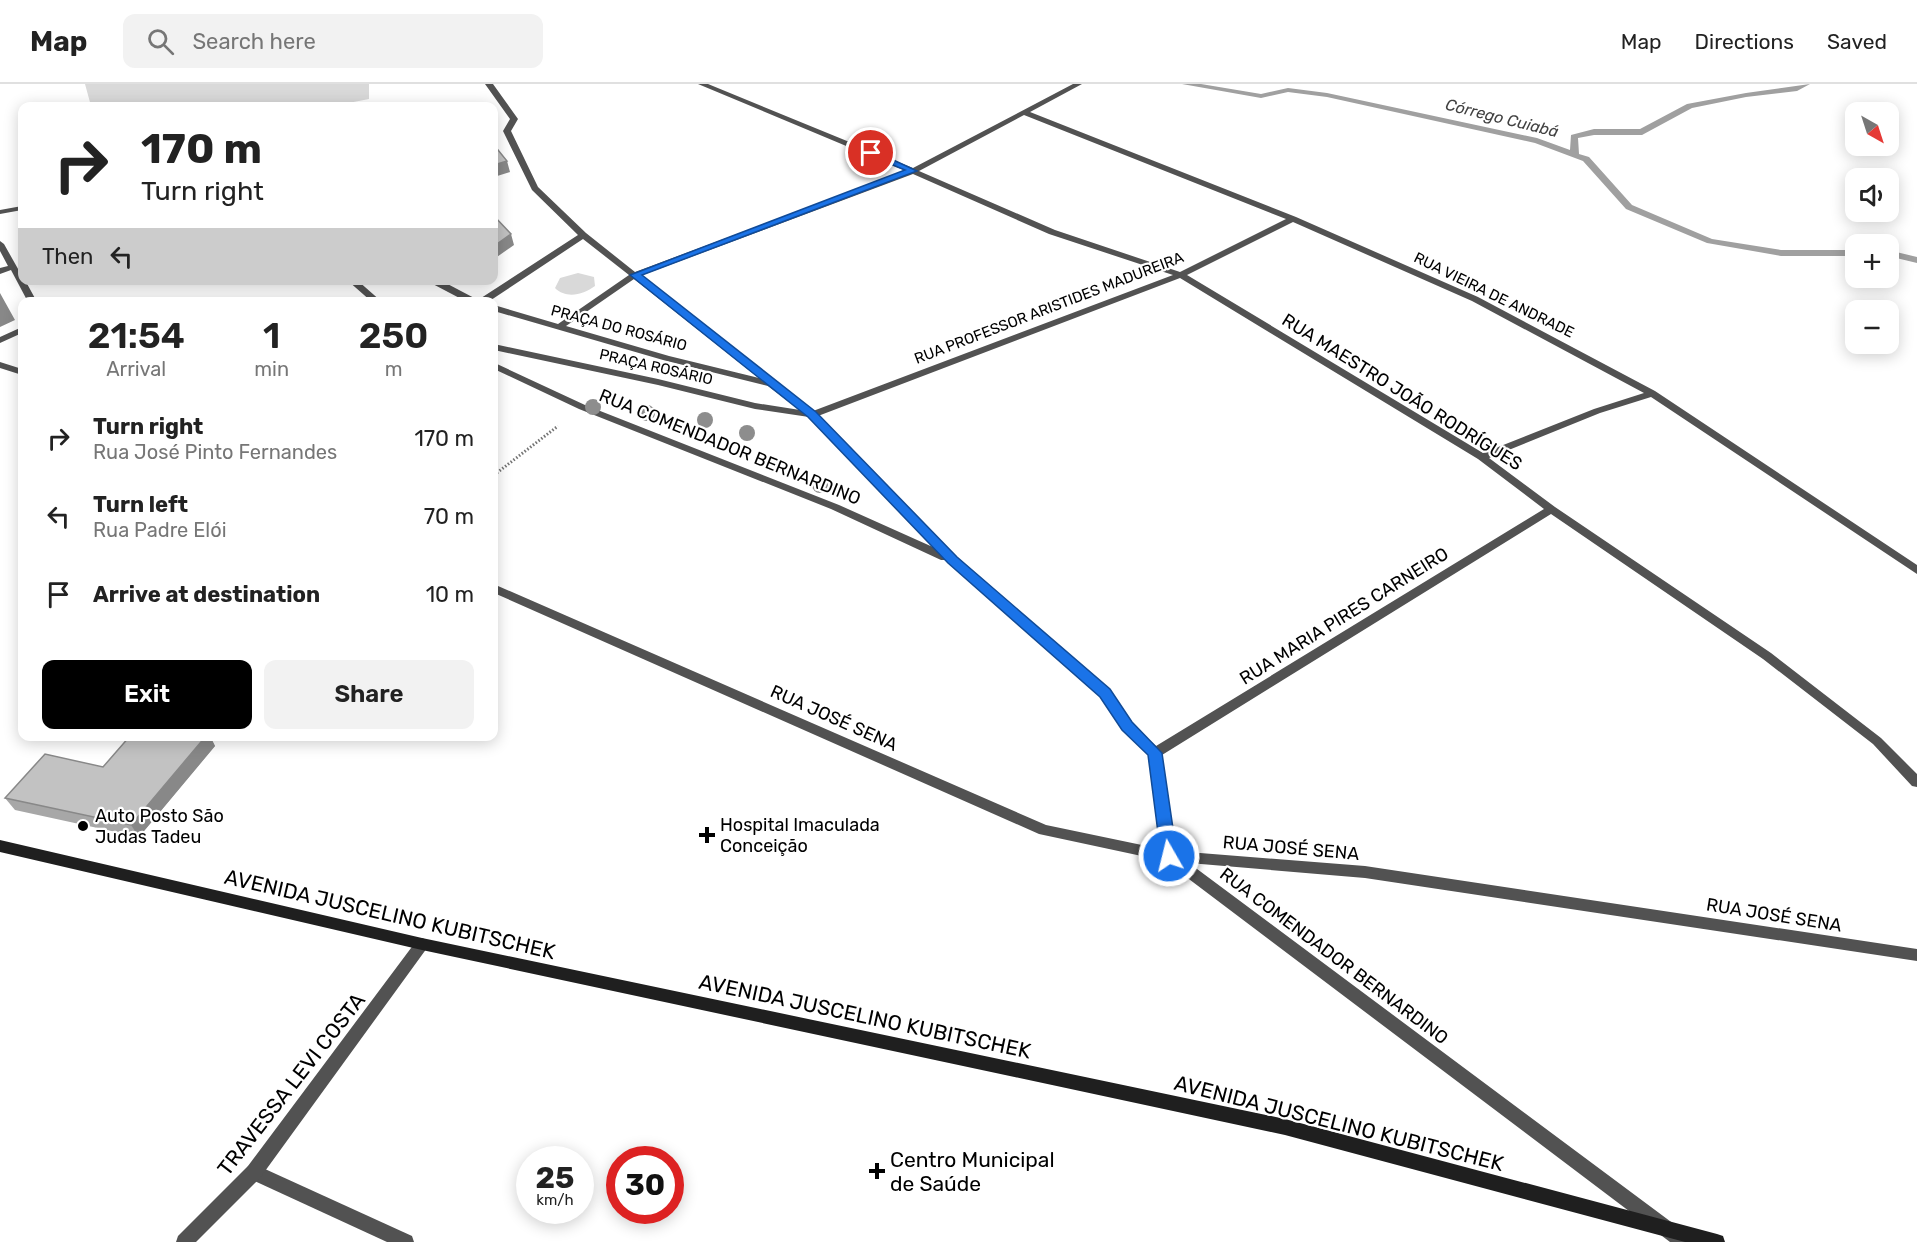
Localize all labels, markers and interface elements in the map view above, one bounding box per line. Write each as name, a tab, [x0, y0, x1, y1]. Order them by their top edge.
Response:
search box	[123, 14, 543, 68]
text: Map	[30, 25, 87, 58]
icon: search	[144, 25, 177, 58]
text: Search here	[192, 28, 316, 55]
text: Map	[1621, 29, 1662, 54]
text: Directions	[1695, 29, 1794, 54]
text: Saved	[1827, 29, 1887, 54]
water label: Córrego Cuiabá	[1443, 95, 1561, 141]
north arrow	[1845, 102, 1899, 156]
map controls	[1845, 102, 1899, 354]
text: 170 m	[141, 124, 262, 174]
icon: right	[42, 126, 120, 204]
pin	[845, 127, 896, 178]
icon: arrive	[854, 136, 887, 169]
button: sound	[1845, 168, 1899, 222]
text: Turn right	[141, 175, 264, 207]
button: +	[1845, 234, 1899, 288]
icon: left	[105, 240, 138, 273]
text: Then	[42, 243, 93, 270]
street label: RUA PROFESSOR ARISTIDES MADUREIRA	[912, 248, 1186, 368]
street label: RUA VIEIRA DE ANDRADE	[1411, 248, 1577, 342]
button: −	[1845, 300, 1899, 354]
street label: PRAÇA DO ROSÁRIO	[549, 301, 689, 355]
street label: RUA MAESTRO JOÃO RODRÍGUES	[1278, 309, 1526, 475]
text: 21:54	[88, 314, 185, 357]
text: 1	[263, 314, 280, 357]
text: 250	[359, 314, 428, 357]
street label: PRAÇA ROSÁRIO	[598, 345, 714, 389]
text: Arrival	[106, 357, 166, 381]
text: min	[254, 357, 289, 381]
text: m	[385, 357, 402, 381]
street label: RUA COMENDADOR BERNARDINO	[596, 384, 864, 510]
text: Turn right	[93, 413, 203, 440]
icon: right	[42, 422, 75, 455]
text: 170 m	[414, 425, 474, 452]
text: Rua José Pinto Fernandes	[93, 440, 337, 464]
text: Turn left	[93, 491, 188, 518]
icon: left	[42, 500, 75, 533]
text: 70 m	[424, 503, 474, 530]
text: Rua Padre Elói	[93, 518, 226, 542]
street label: RUA MARIA PIRES CARNEIRO	[1236, 543, 1452, 689]
icon: arrive	[42, 578, 75, 611]
text: Arrive at destination	[93, 581, 320, 608]
text: 10 m	[426, 581, 474, 608]
button: Exit	[42, 660, 252, 729]
button: Share	[264, 660, 474, 729]
street label: RUA JOSÉ SENA	[767, 680, 901, 756]
place label: Auto Posto São Judas Tadeu	[95, 805, 224, 848]
place label: Hospital Imaculada Conceição	[720, 814, 880, 857]
marker: Auto Posto São Judas Tadeu	[76, 819, 90, 833]
position arrow	[1137, 824, 1201, 888]
marker: Hospital Imaculada Conceição	[698, 826, 716, 844]
street label: RUA JOSÉ SENA	[1222, 831, 1360, 865]
street label: RUA COMENDADOR BERNARDINO	[1216, 863, 1452, 1049]
street label: AVENIDA JUSCELINO KUBITSCHEK	[222, 864, 558, 964]
street label: RUA JOSÉ SENA	[1705, 893, 1843, 937]
street label: AVENIDA JUSCELINO KUBITSCHEK	[697, 969, 1034, 1064]
street label: TRAVESSA LEVI COSTA	[212, 988, 370, 1180]
street label: AVENIDA JUSCELINO KUBITSCHEK	[1172, 1070, 1507, 1176]
speed limit sign: 30	[606, 1146, 684, 1224]
place label: Centro Municipal de Saúde	[890, 1147, 1055, 1196]
text: 25	[536, 1160, 574, 1196]
marker: Centro Municipal de Saúde	[868, 1162, 886, 1180]
text: km/h	[536, 1191, 574, 1209]

